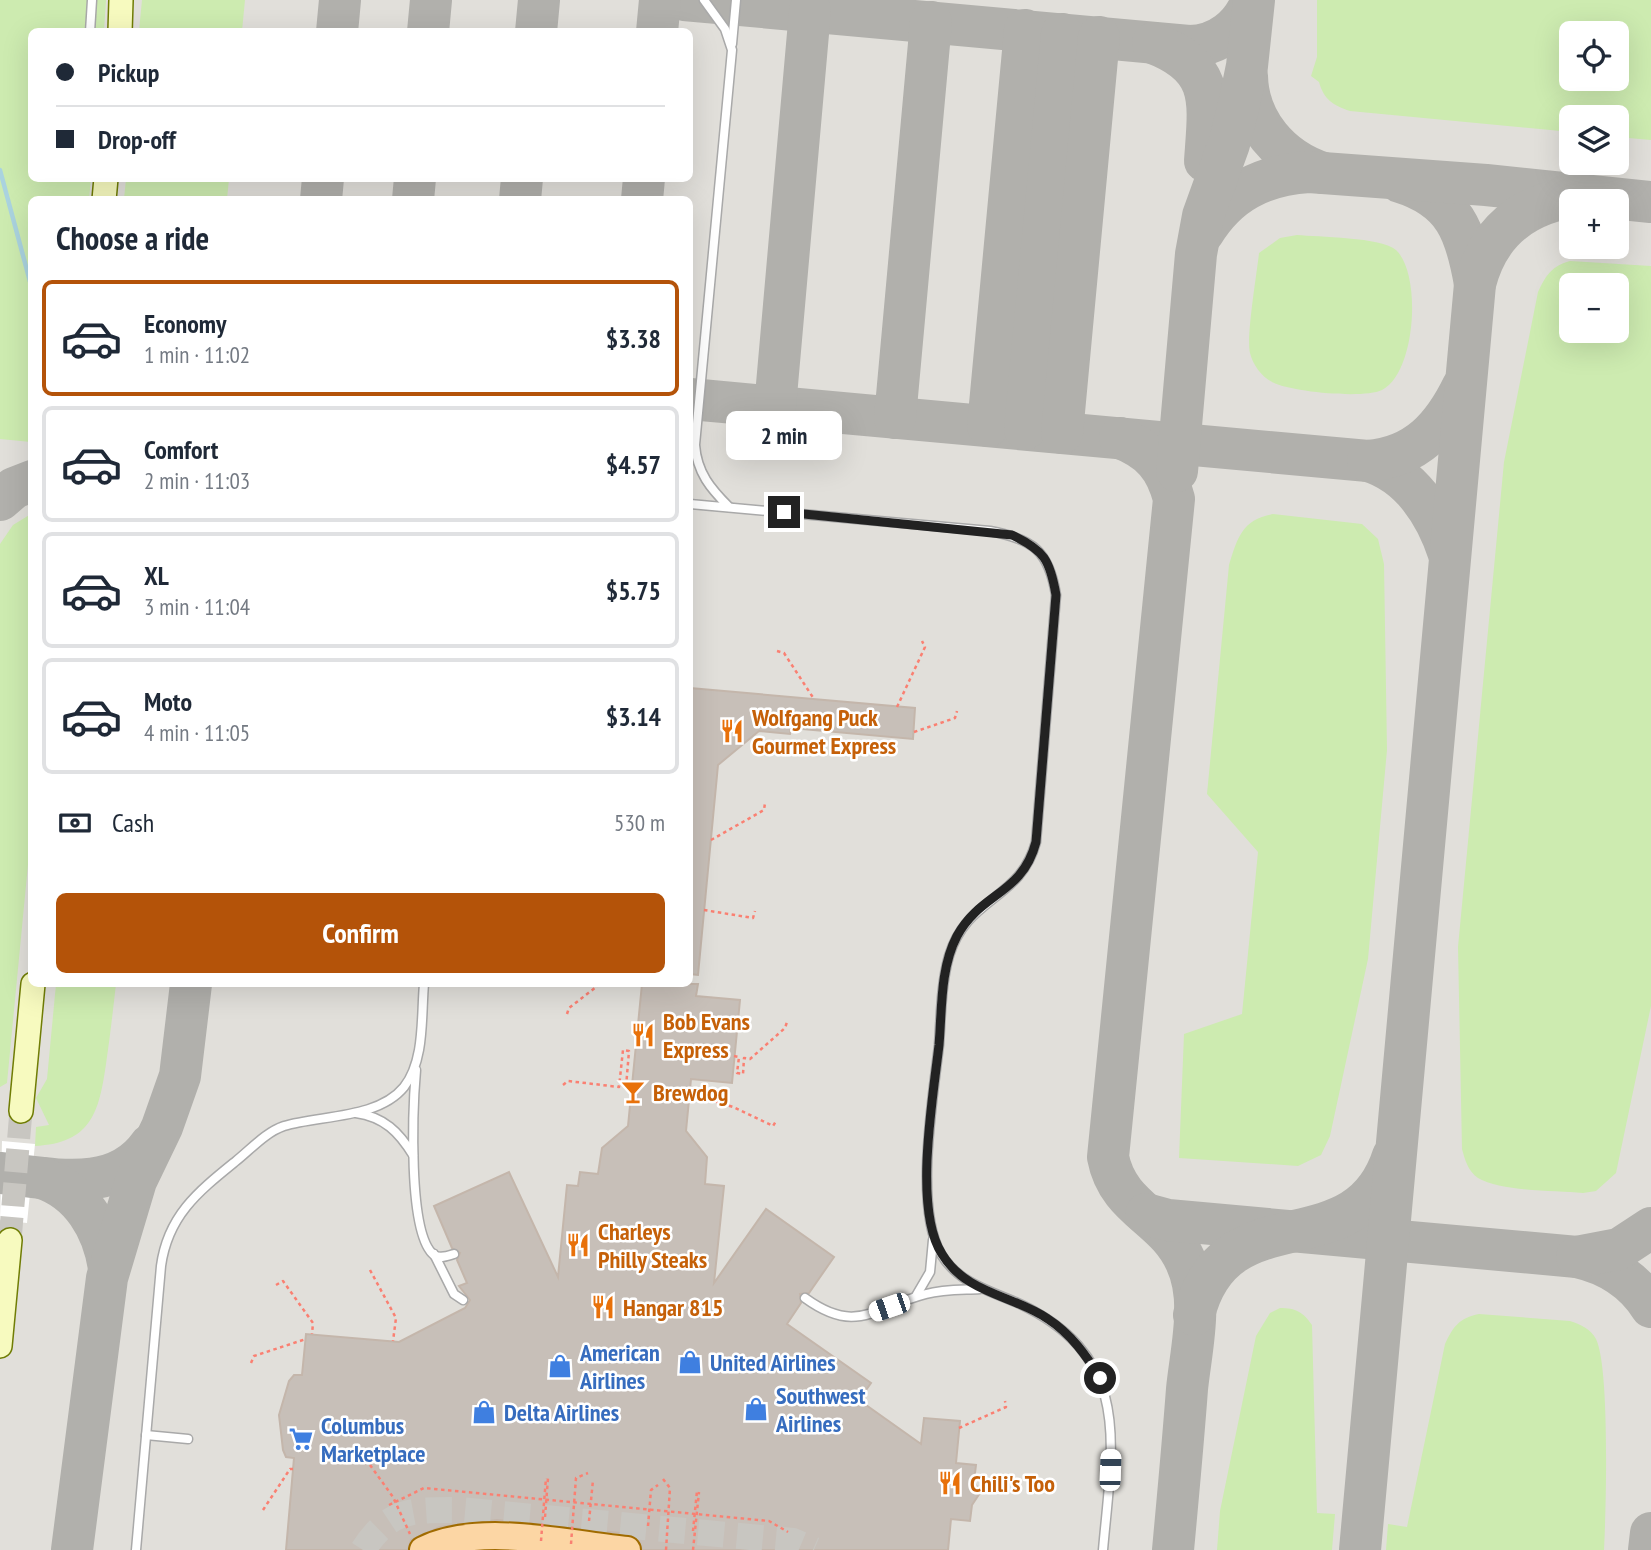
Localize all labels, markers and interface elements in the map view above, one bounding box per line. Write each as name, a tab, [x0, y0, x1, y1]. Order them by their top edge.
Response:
map controls	[1559, 21, 1629, 343]
button: locate	[1559, 21, 1629, 91]
text: Pickup	[98, 56, 159, 89]
button: layers	[1559, 105, 1629, 175]
text: Drop-off	[98, 123, 176, 156]
button: +	[1559, 189, 1629, 259]
text: Choose a ride	[56, 217, 209, 259]
button: −	[1559, 273, 1629, 343]
icon: car	[60, 307, 123, 370]
text: Economy	[144, 307, 226, 340]
text: $3.38	[606, 322, 661, 355]
text: 1 min · 11:02	[144, 340, 250, 369]
callout: 2 min	[726, 410, 842, 460]
text: 2 min	[761, 421, 807, 450]
icon: car	[60, 433, 123, 496]
text: Comfort	[144, 433, 218, 466]
text: $4.57	[606, 448, 661, 481]
text: 2 min · 11:03	[144, 466, 250, 495]
route end	[768, 496, 800, 528]
icon: car	[60, 559, 123, 622]
text: XL	[144, 559, 169, 592]
text: $5.75	[606, 574, 661, 607]
text: 3 min · 11:04	[144, 592, 250, 621]
icon: car	[60, 685, 123, 748]
text: Moto	[144, 685, 192, 718]
text: $3.14	[606, 700, 661, 733]
place label: Wolfgang Puck Gourmet Express	[751, 702, 896, 761]
restaurant icon: Wolfgang Puck Gourmet Express	[718, 717, 746, 745]
text: 4 min · 11:05	[144, 718, 250, 747]
icon: cash	[56, 804, 94, 842]
text: Cash	[112, 806, 154, 839]
text: 530 m	[614, 808, 665, 837]
button: Confirm	[56, 893, 665, 973]
place label: Bob Evans Express	[663, 1006, 750, 1065]
restaurant icon: Bob Evans Express	[629, 1021, 657, 1049]
place label: Brewdog	[653, 1077, 728, 1108]
bar icon: Brewdog	[619, 1078, 647, 1106]
place label: Charleys Philly Steaks	[598, 1216, 707, 1275]
restaurant icon: Charleys Philly Steaks	[564, 1231, 592, 1259]
car	[866, 1290, 913, 1324]
place label: Hangar 815	[623, 1292, 723, 1323]
restaurant icon: Hangar 815	[589, 1293, 617, 1321]
place label: American Airlines	[579, 1337, 660, 1396]
place label: United Airlines	[710, 1347, 836, 1378]
shop icon: United Airlines	[676, 1348, 704, 1376]
shop icon: American Airlines	[546, 1352, 574, 1380]
route start	[1084, 1362, 1116, 1394]
place label: Southwest Airlines	[775, 1380, 865, 1439]
shop icon: Southwest Airlines	[742, 1395, 770, 1423]
place label: Delta Airlines	[504, 1397, 619, 1428]
shop icon: Delta Airlines	[470, 1398, 498, 1426]
place label: Columbus Marketplace	[321, 1410, 426, 1469]
supermarket icon: Columbus Marketplace	[287, 1425, 315, 1453]
car	[1099, 1449, 1122, 1491]
place label: Chili's Too	[970, 1468, 1055, 1499]
restaurant icon: Chili's Too	[936, 1469, 964, 1497]

